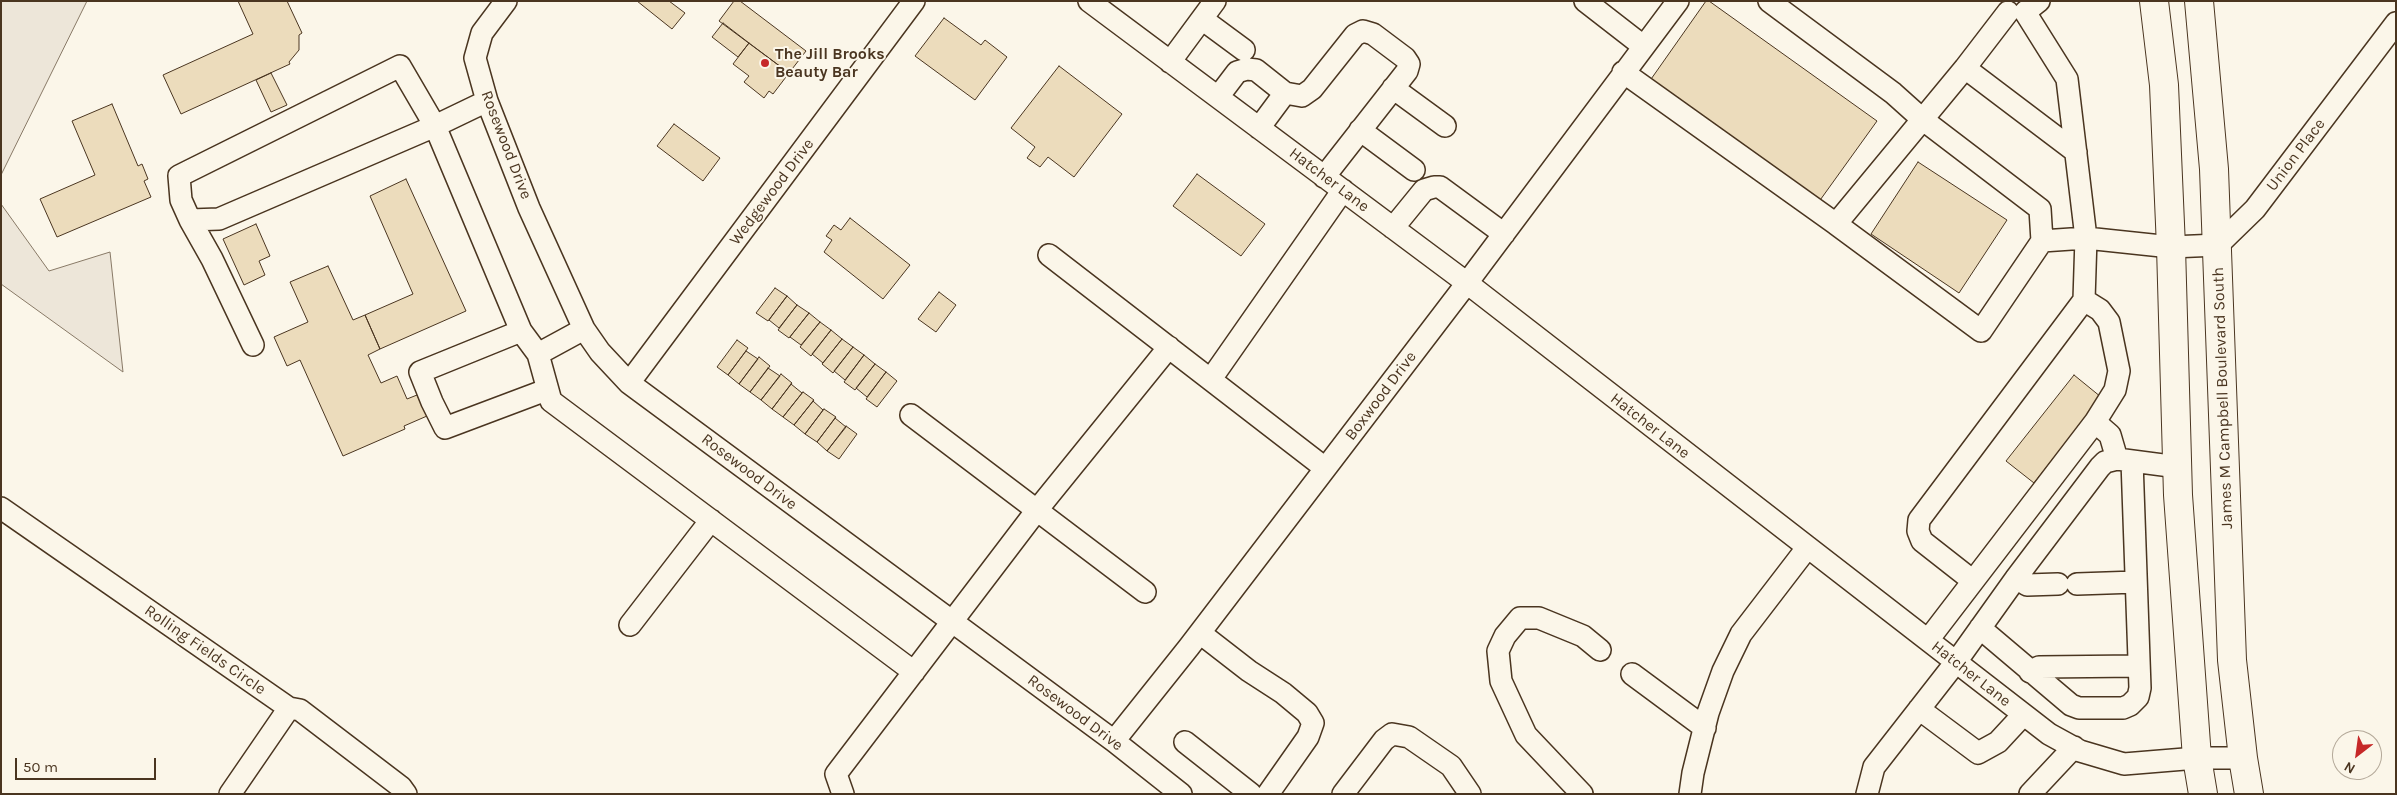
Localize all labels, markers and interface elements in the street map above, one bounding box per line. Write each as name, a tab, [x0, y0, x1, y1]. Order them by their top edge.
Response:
place label: The Jill Brooks Beauty Bar	[775, 44, 885, 82]
marker: The Jill Brooks Beauty Bar	[759, 57, 771, 69]
street label: Rosewood Drive	[476, 88, 536, 202]
street label: Union Place	[2263, 115, 2329, 195]
street label: Wedgewood Drive	[726, 135, 818, 249]
street label: Hatcher Lane	[1285, 144, 1373, 216]
street label: James M Campbell Boulevard South	[2209, 267, 2237, 529]
street label: Boxwood Drive	[1341, 348, 1421, 444]
street label: Hatcher Lane	[1607, 389, 1693, 463]
street label: Rosewood Drive	[697, 430, 801, 514]
street label: Rolling Fields Circle	[141, 601, 269, 699]
street label: Hatcher Lane	[1928, 637, 2014, 711]
street label: Rosewood Drive	[1023, 671, 1127, 755]
north arrow	[2332, 730, 2382, 780]
scale bar	[18, 748, 159, 780]
text: 50 m	[23, 758, 58, 776]
text: N	[2341, 758, 2358, 777]

